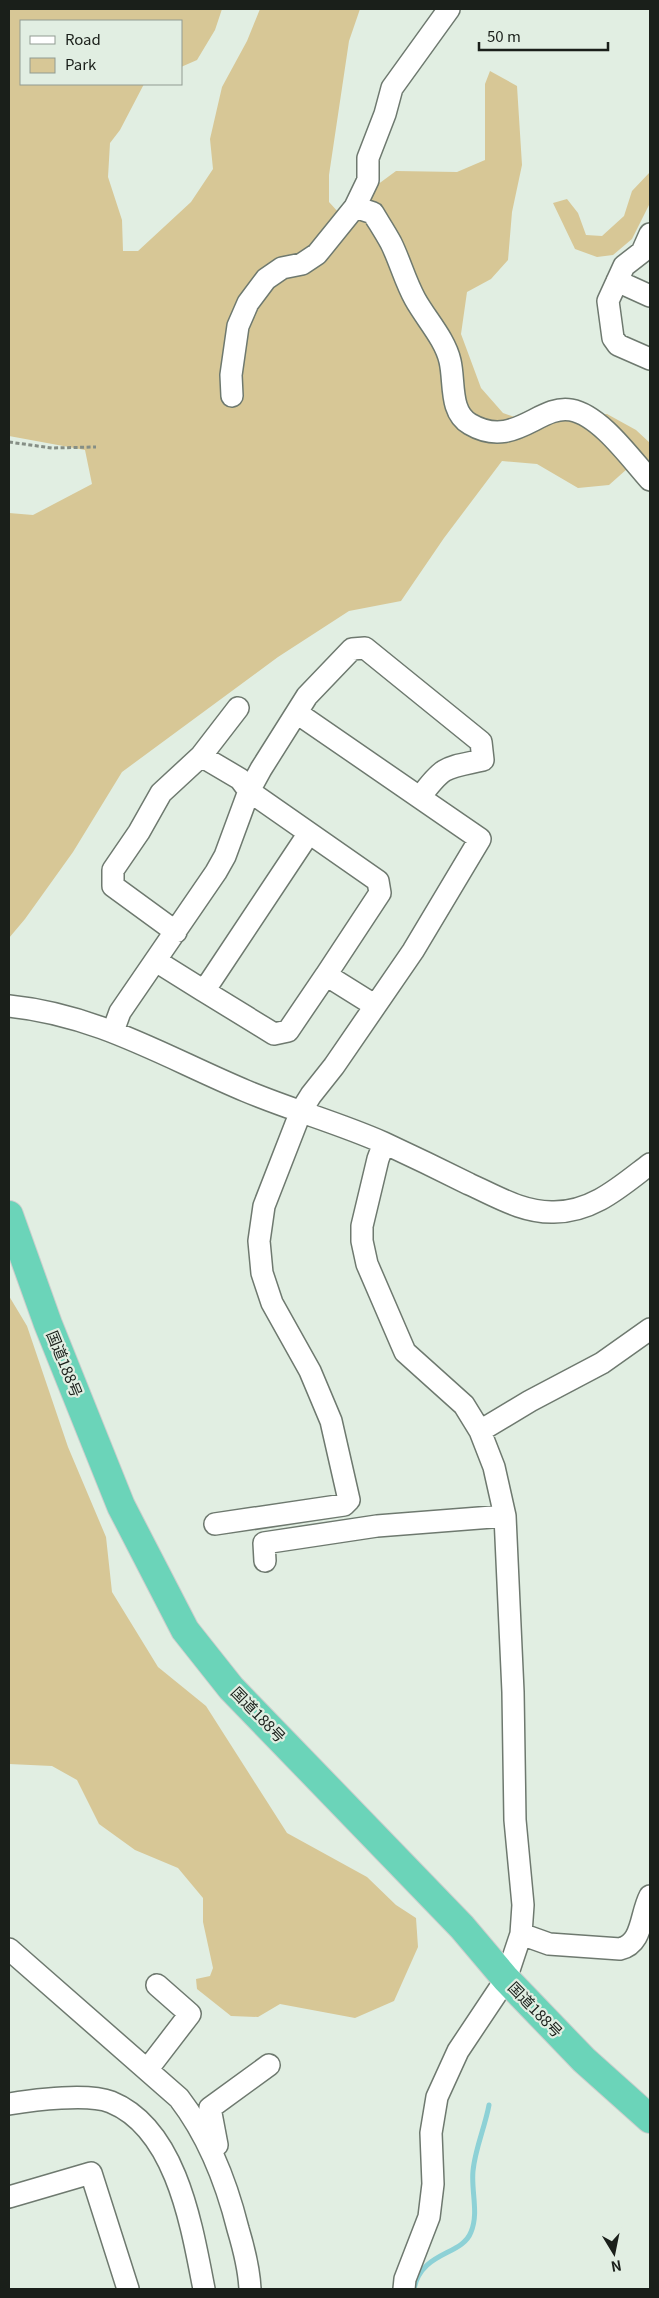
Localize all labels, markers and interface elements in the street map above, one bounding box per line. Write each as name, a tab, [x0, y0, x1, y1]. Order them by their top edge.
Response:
legend	[20, 20, 182, 85]
scale bar	[479, 20, 608, 52]
text: 50 m	[487, 25, 521, 46]
text: Road	[65, 28, 101, 49]
text: Park	[65, 53, 97, 74]
street label: 国道188号	[43, 1327, 88, 1400]
street label: 国道188号	[227, 1681, 291, 1746]
street label: 国道188号	[504, 1976, 568, 2041]
north arrow	[589, 2228, 639, 2278]
text: N	[610, 2256, 623, 2278]

